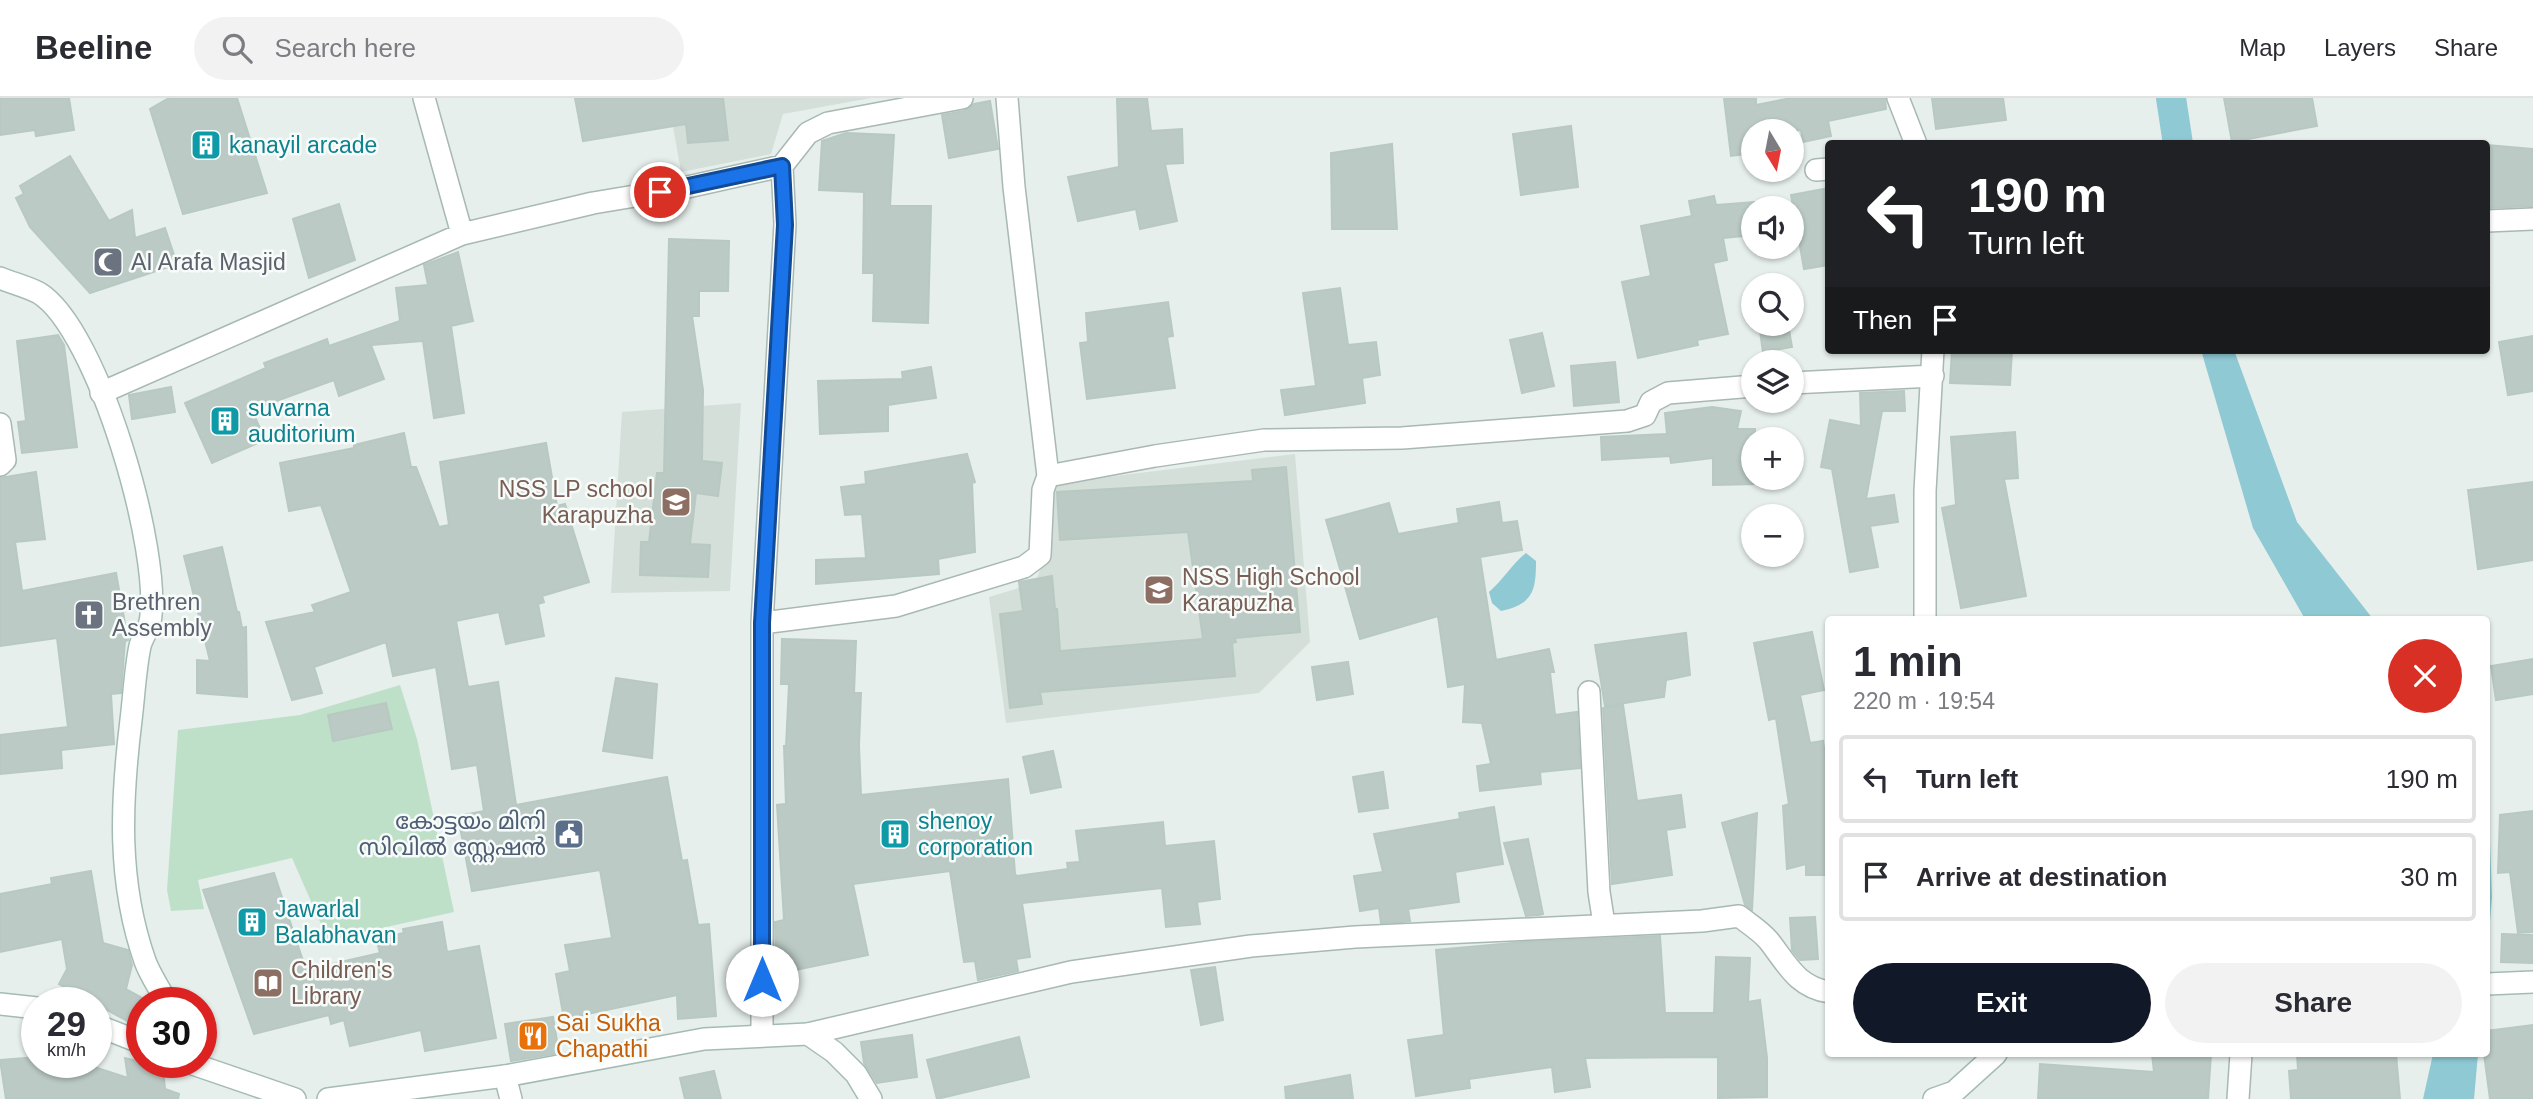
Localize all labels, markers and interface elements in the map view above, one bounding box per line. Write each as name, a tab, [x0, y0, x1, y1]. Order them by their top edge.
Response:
search box	[194, 17, 684, 80]
text: Beeline	[35, 29, 152, 66]
icon: search	[218, 29, 256, 67]
text: Search here	[274, 33, 416, 63]
text: Map	[2239, 34, 2286, 61]
text: Layers	[2324, 34, 2396, 61]
text: Share	[2434, 34, 2498, 61]
north arrow	[1741, 119, 1804, 182]
map controls	[1741, 119, 1804, 567]
building icon: kanayil arcade	[189, 128, 223, 162]
place label: kanayil arcade	[229, 132, 377, 158]
pin	[630, 162, 690, 222]
icon: left	[1853, 168, 1944, 259]
text: 190 m	[1968, 168, 2107, 222]
icon: arrive	[641, 173, 679, 211]
button: sound	[1741, 196, 1804, 259]
text: Turn left	[1968, 225, 2084, 261]
mosque icon: AI Arafa Masjid	[91, 245, 125, 279]
place label: AI Arafa Masjid	[131, 249, 286, 275]
button: search	[1741, 273, 1804, 336]
icon: arrive	[1926, 301, 1964, 339]
text: Then	[1853, 305, 1912, 335]
button: layers	[1741, 350, 1804, 413]
place label: suvarna auditorium	[248, 395, 355, 447]
building icon: suvarna auditorium	[208, 404, 242, 438]
button: +	[1741, 427, 1804, 490]
place label: NSS LP school Karapuzha	[499, 476, 653, 528]
school or university icon: NSS LP school Karapuzha	[659, 485, 693, 519]
button: −	[1741, 504, 1804, 567]
place label: NSS High School Karapuzha	[1182, 564, 1360, 616]
school or university icon: NSS High School Karapuzha	[1142, 573, 1176, 607]
place label: Brethren Assembly	[112, 589, 212, 641]
church icon: Brethren Assembly	[72, 598, 106, 632]
text: 1 min	[1853, 638, 1963, 685]
button: close	[2388, 639, 2462, 713]
text: 220 m · 19:54	[1853, 688, 1995, 714]
icon: left	[1857, 760, 1895, 798]
text: Turn left	[1916, 764, 2018, 794]
text: 190 m	[2386, 764, 2458, 794]
place label: കോട്ടയം മിനി സിവിൽ സ്റ്റേഷൻ	[359, 808, 546, 863]
place label: shenoy corporation	[918, 808, 1033, 860]
public building icon: കോട്ടയം മിനി സിവിൽ സ്റ്റേഷൻ	[552, 817, 586, 851]
building icon: shenoy corporation	[878, 817, 912, 851]
icon: arrive	[1857, 858, 1895, 896]
text: Arrive at destination	[1916, 862, 2167, 892]
text: 30 m	[2400, 862, 2458, 892]
place label: Jawarlal Balabhavan	[275, 896, 397, 948]
building icon: Jawarlal Balabhavan	[235, 905, 269, 939]
position arrow	[725, 943, 799, 1017]
place label: Children's Library	[291, 957, 393, 1009]
button: Exit	[1853, 963, 2151, 1043]
button: Share	[2165, 963, 2462, 1043]
library icon: Children's Library	[251, 966, 285, 1000]
speed limit sign: 30	[126, 987, 217, 1078]
text: 29	[47, 1004, 86, 1043]
place label: Sai Sukha Chapathi	[556, 1010, 661, 1062]
restaurant icon: Sai Sukha Chapathi	[516, 1019, 550, 1053]
text: km/h	[47, 1040, 86, 1060]

